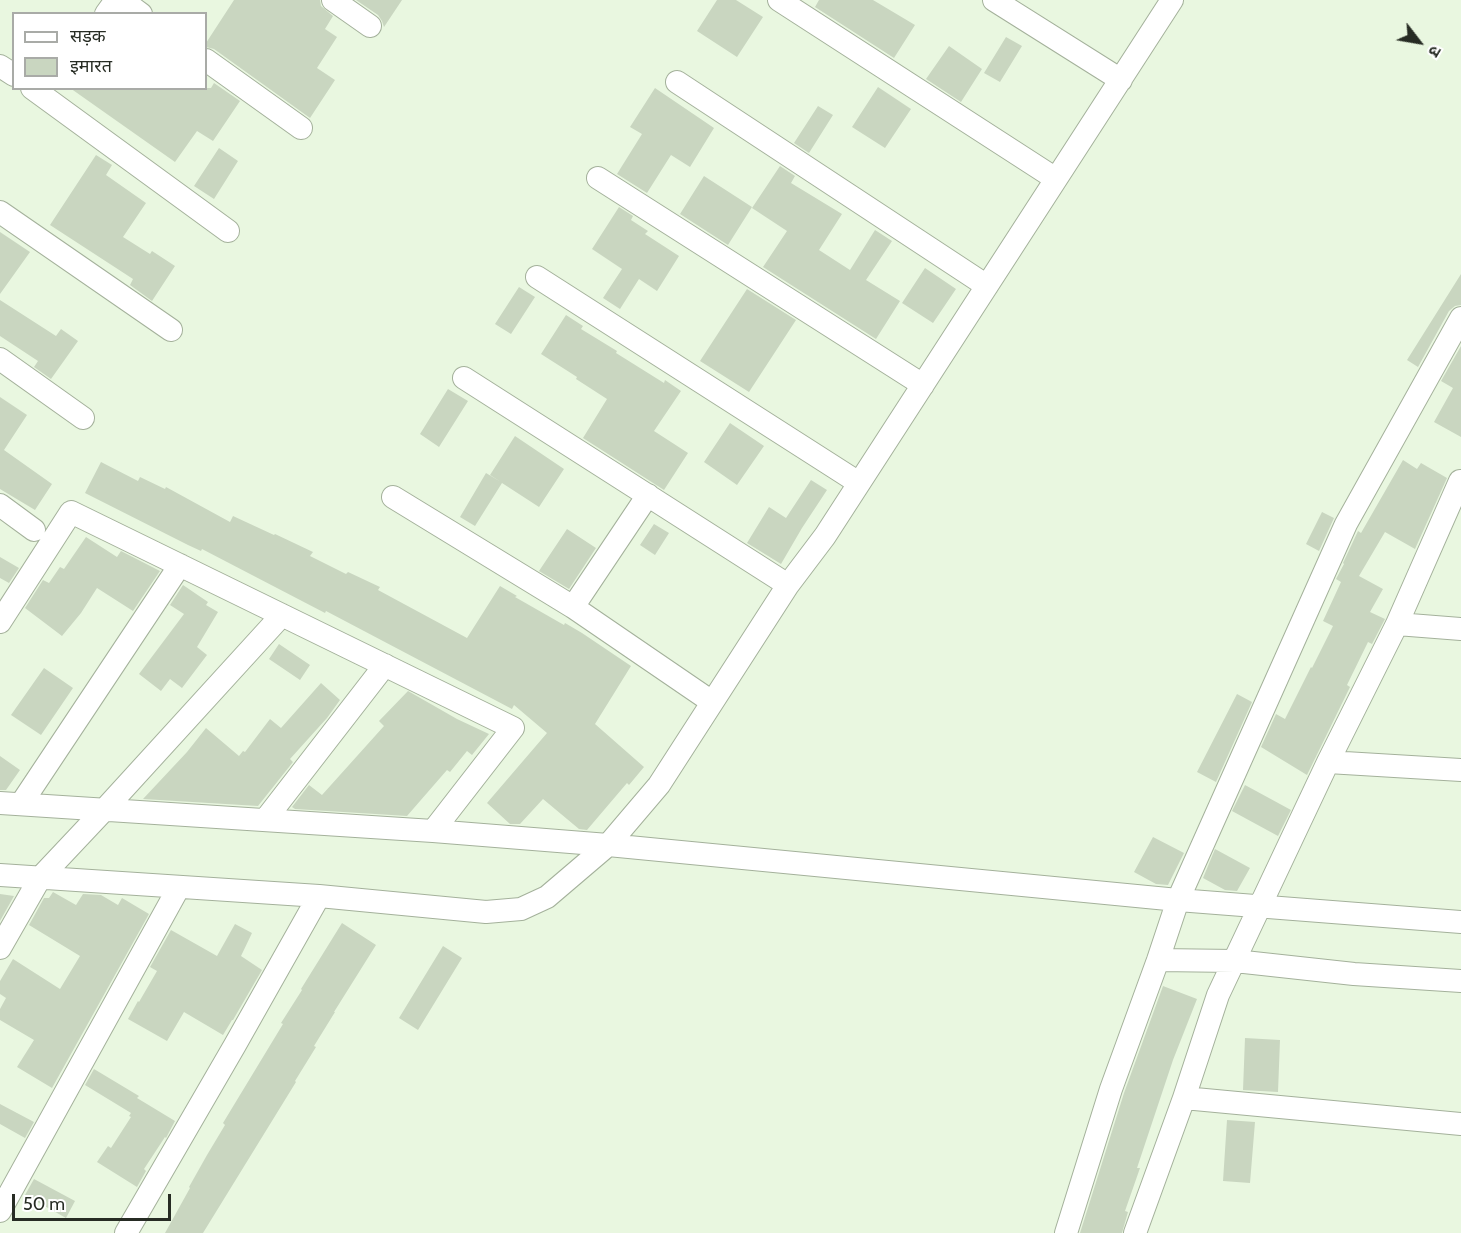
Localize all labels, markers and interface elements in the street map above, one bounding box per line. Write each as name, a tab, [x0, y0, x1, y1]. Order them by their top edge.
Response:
legend	[12, 12, 207, 90]
north arrow	[1389, 12, 1449, 72]
text: सड़क	[70, 25, 106, 47]
text: उ	[1424, 43, 1445, 60]
text: इमारत	[70, 55, 112, 77]
scale bar	[15, 1182, 174, 1220]
text: 50 m	[23, 1193, 65, 1215]

